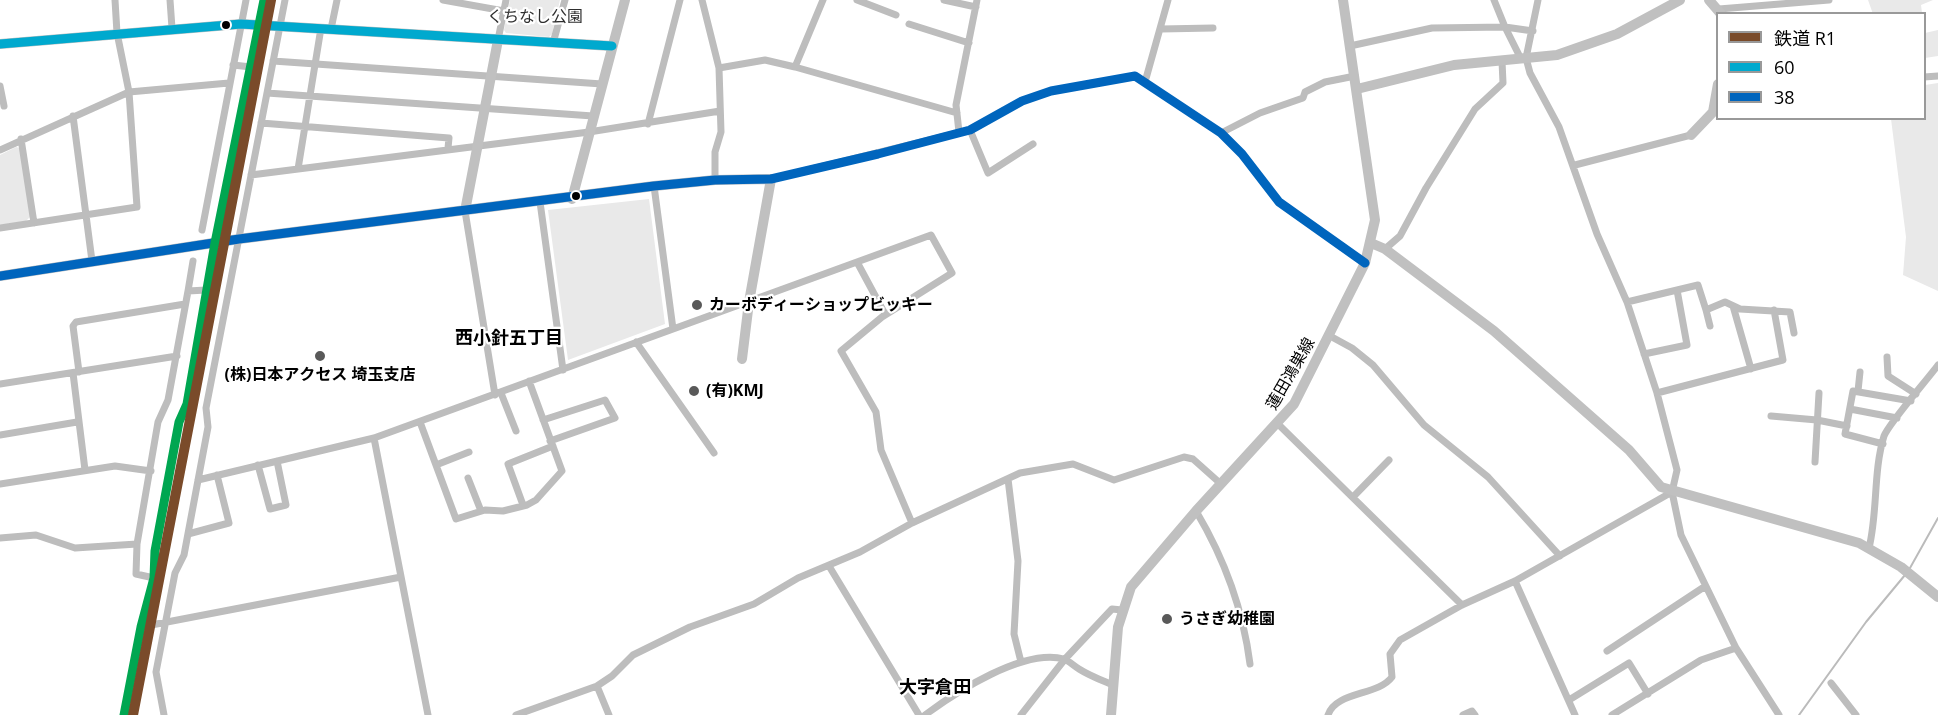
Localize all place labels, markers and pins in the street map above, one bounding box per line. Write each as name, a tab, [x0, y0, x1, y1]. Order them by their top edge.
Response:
unlabelled marker	[220, 19, 232, 31]
unlabelled marker	[570, 190, 582, 202]
place label: カーボディーショップビッキー	[709, 295, 933, 315]
marker: カーボディーショップビッキー	[690, 298, 704, 312]
marker: (株)日本アクセス 埼玉支店	[313, 349, 327, 363]
place label: (株)日本アクセス 埼玉支店	[225, 365, 415, 385]
place label: (有)KMJ	[706, 381, 764, 401]
marker: (有)KMJ	[687, 384, 701, 398]
place label: うさぎ幼稚園	[1179, 609, 1275, 629]
marker: うさぎ幼稚園	[1160, 612, 1174, 626]

